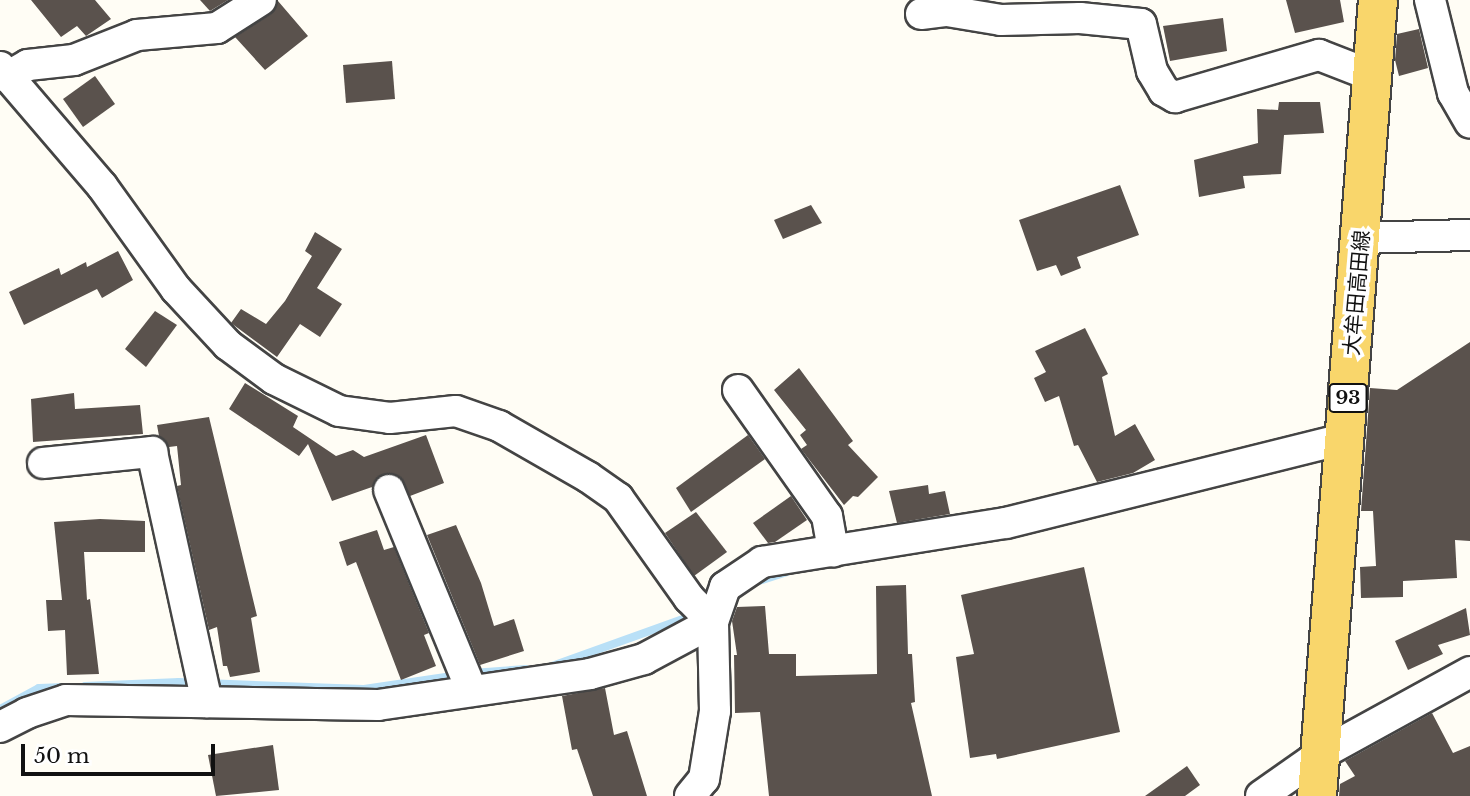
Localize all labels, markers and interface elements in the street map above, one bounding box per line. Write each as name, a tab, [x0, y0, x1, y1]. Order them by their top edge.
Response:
street label: 大牟田高田線	[1339, 229, 1375, 357]
road number: 93	[1327, 382, 1369, 414]
scale bar	[24, 730, 219, 774]
text: 50 m	[34, 743, 89, 769]

